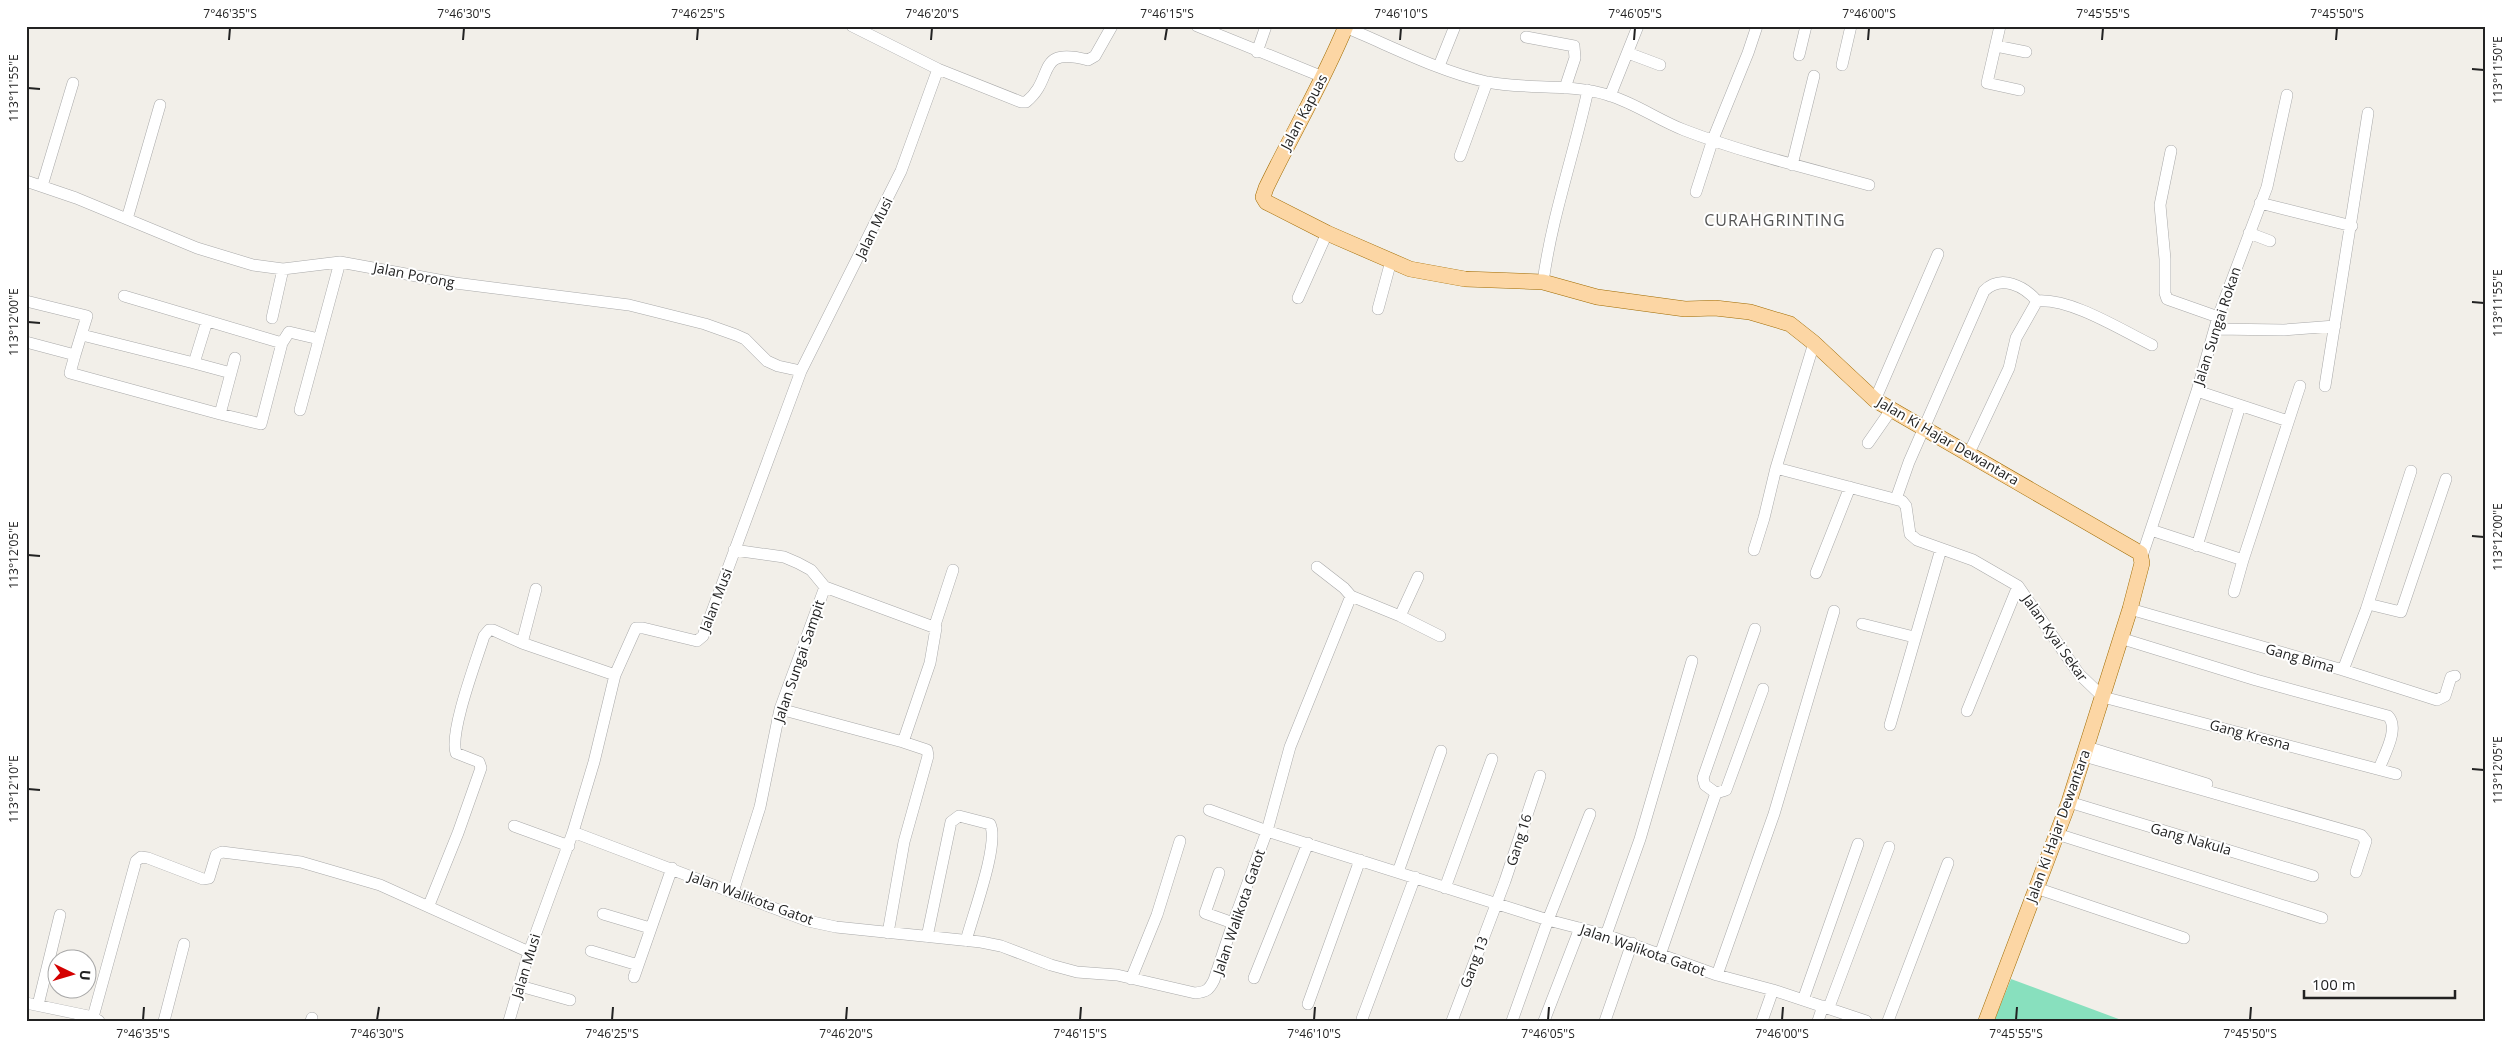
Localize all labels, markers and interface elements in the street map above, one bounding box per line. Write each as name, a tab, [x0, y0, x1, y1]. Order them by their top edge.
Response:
text: 7°46'35"S	[203, 5, 257, 22]
text: 7°46'30"S	[437, 5, 491, 22]
text: 7°46'25"S	[671, 5, 725, 22]
text: 7°46'20"S	[905, 5, 959, 22]
text: 7°46'15"S	[1140, 5, 1194, 22]
text: 7°46'10"S	[1374, 5, 1428, 22]
text: 7°46'05"S	[1608, 5, 1662, 22]
text: 7°46'00"S	[1842, 5, 1896, 22]
text: 7°45'55"S	[2076, 5, 2130, 22]
text: 7°45'50"S	[2310, 5, 2364, 22]
text: 113°11'50"E	[2489, 36, 2506, 104]
text: 113°11'55"E	[5, 54, 22, 122]
street label: Jalan Kapuas	[1275, 70, 1332, 155]
street label: Jalan Musi	[850, 194, 897, 264]
district label: CURAHGRINTING	[1704, 209, 1846, 231]
street label: Jalan Porong	[370, 257, 457, 292]
street label: Jalan Sungai Rokan	[2188, 264, 2245, 389]
text: 113°11'55"E	[2489, 269, 2506, 337]
text: 113°12'00"E	[5, 288, 22, 356]
street label: Jalan Ki Hajar Dewantara	[1872, 391, 2023, 489]
text: 113°12'00"E	[2489, 503, 2506, 571]
text: 113°12'05"E	[5, 521, 22, 589]
street label: Jalan Musi	[694, 565, 736, 636]
street label: Jalan Kyai Sekar	[2017, 589, 2093, 685]
street label: Jalan Sungai Sampit	[768, 597, 828, 726]
street label: Gang Bima	[2263, 639, 2337, 676]
street label: Gang Kresna	[2208, 715, 2293, 754]
text: 113°12'05"E	[2489, 736, 2506, 804]
street label: Jalan Ki Hajar Dewantara	[2020, 747, 2094, 907]
text: 113°12'10"E	[5, 755, 22, 823]
street label: Gang 16	[1501, 811, 1536, 868]
street label: Gang Nakula	[2148, 818, 2234, 859]
street label: Jalan Walikota Gatot	[1208, 847, 1269, 979]
street label: Jalan Walikota Gatot	[684, 865, 816, 929]
street label: Jalan Walikota Gatot	[1576, 919, 1708, 980]
street label: Jalan Musi	[506, 931, 544, 1002]
street label: Gang 13	[1455, 933, 1492, 990]
north arrow	[48, 950, 98, 1000]
scale bar	[2304, 967, 2456, 999]
text: U	[76, 969, 95, 981]
text: 100 m	[2312, 974, 2356, 994]
text: 7°46'35"S	[116, 1025, 170, 1042]
text: 7°46'30"S	[350, 1025, 404, 1042]
text: 7°46'25"S	[585, 1025, 639, 1042]
text: 7°46'20"S	[819, 1025, 873, 1042]
text: 7°46'15"S	[1053, 1025, 1107, 1042]
text: 7°46'10"S	[1287, 1025, 1341, 1042]
text: 7°46'05"S	[1521, 1025, 1575, 1042]
text: 7°46'00"S	[1755, 1025, 1809, 1042]
text: 7°45'55"S	[1989, 1025, 2043, 1042]
text: 7°45'50"S	[2223, 1025, 2277, 1042]

